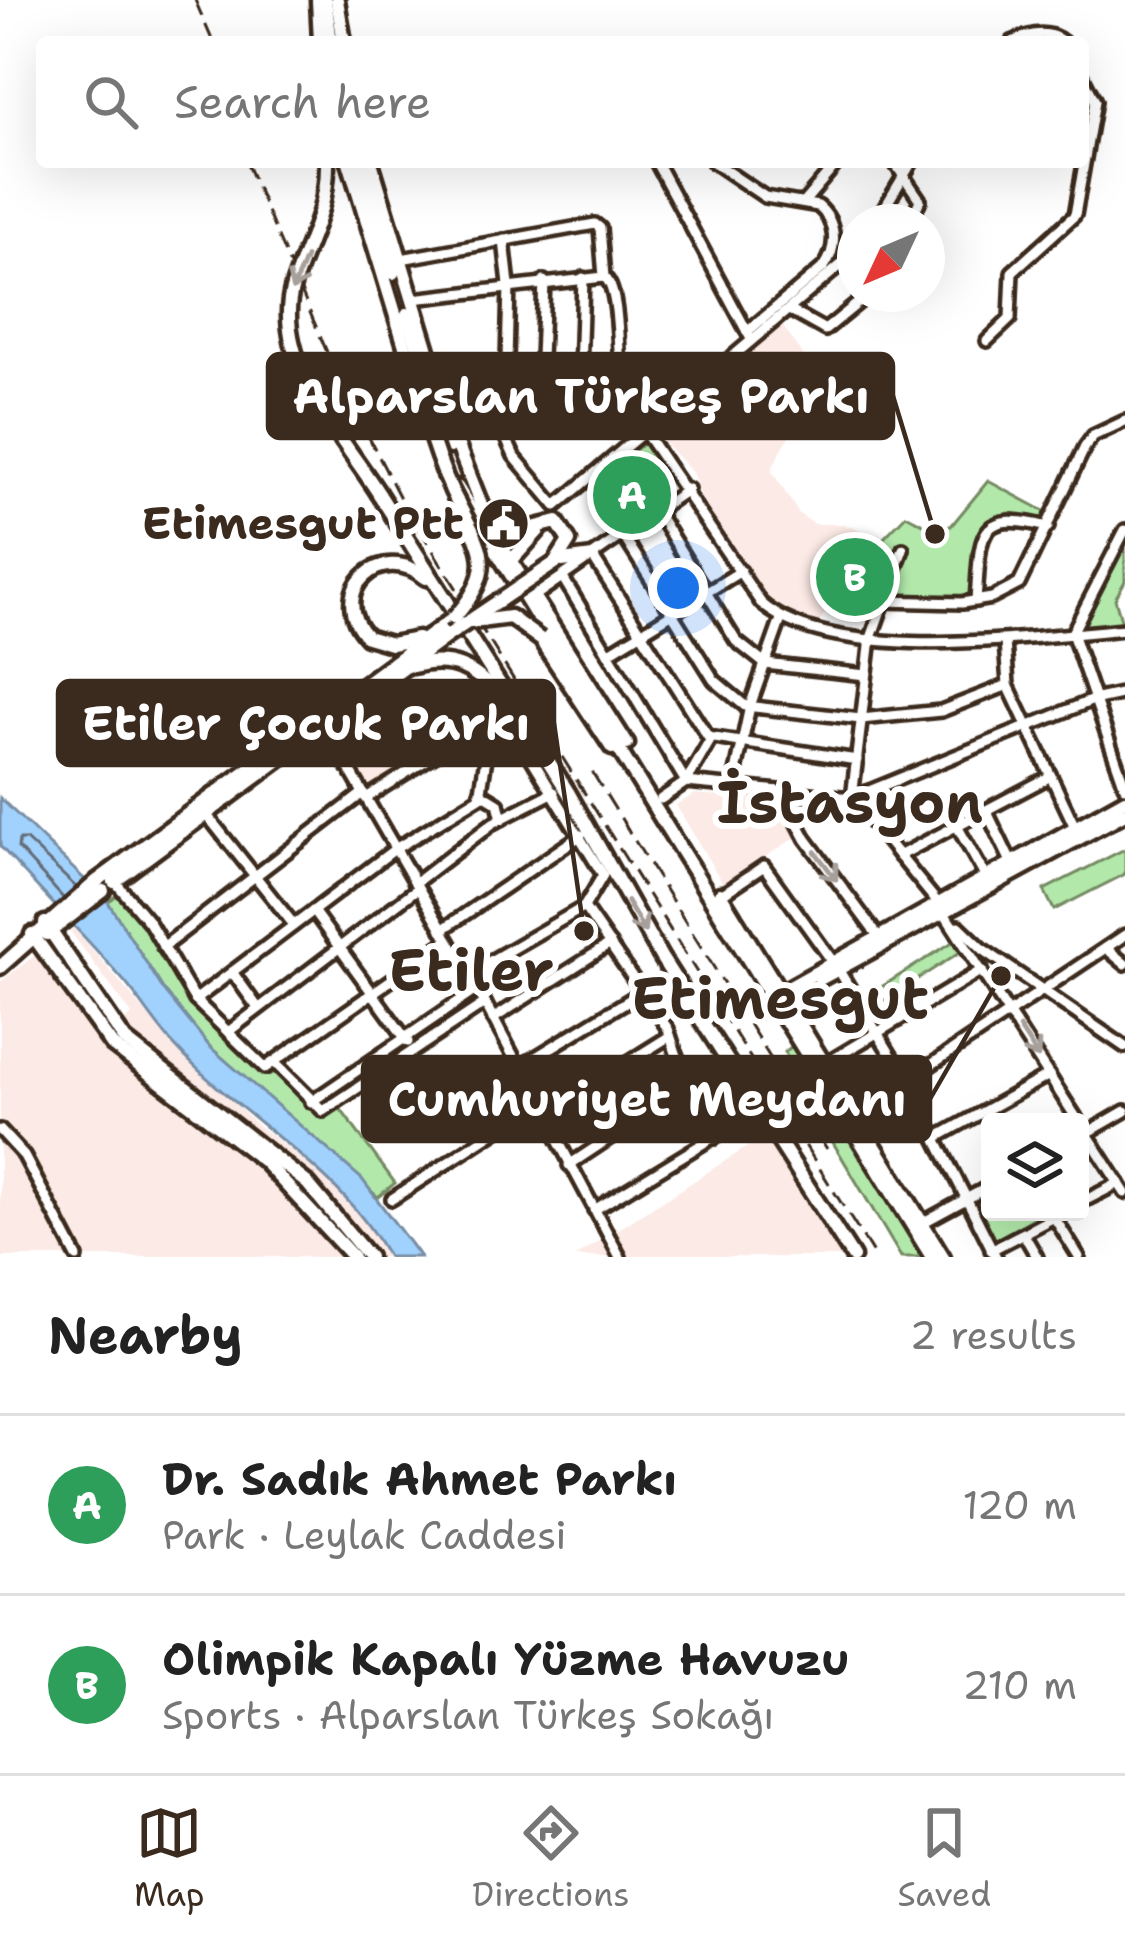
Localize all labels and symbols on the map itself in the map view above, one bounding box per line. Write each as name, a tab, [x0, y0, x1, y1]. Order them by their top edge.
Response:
north arrow	[837, 204, 945, 312]
one-way arrow	[287, 255, 309, 291]
callout: Alparslan Türkeş Parkı	[268, 354, 893, 438]
text: Alparslan Türkeş Parkı	[292, 364, 870, 428]
pin: A	[593, 450, 671, 540]
place label: Etimesgut Ptt	[142, 493, 464, 553]
public building icon: Etimesgut Ptt	[475, 495, 531, 551]
pin: B	[816, 532, 894, 622]
your location	[648, 558, 708, 618]
callout: Etiler Çocuk Parkı	[58, 681, 554, 765]
text: Etiler Çocuk Parkı	[82, 691, 530, 755]
district label: İstasyon	[717, 764, 983, 840]
one-way arrow	[812, 849, 838, 882]
one-way arrow	[624, 899, 648, 933]
district label: Etiler	[388, 932, 554, 1008]
district label: Etimesgut	[631, 960, 929, 1036]
one-way arrow	[1016, 1026, 1041, 1060]
callout: Cumhuriyet Meydanı	[363, 1057, 930, 1141]
text: Cumhuriyet Meydanı	[387, 1067, 907, 1131]

